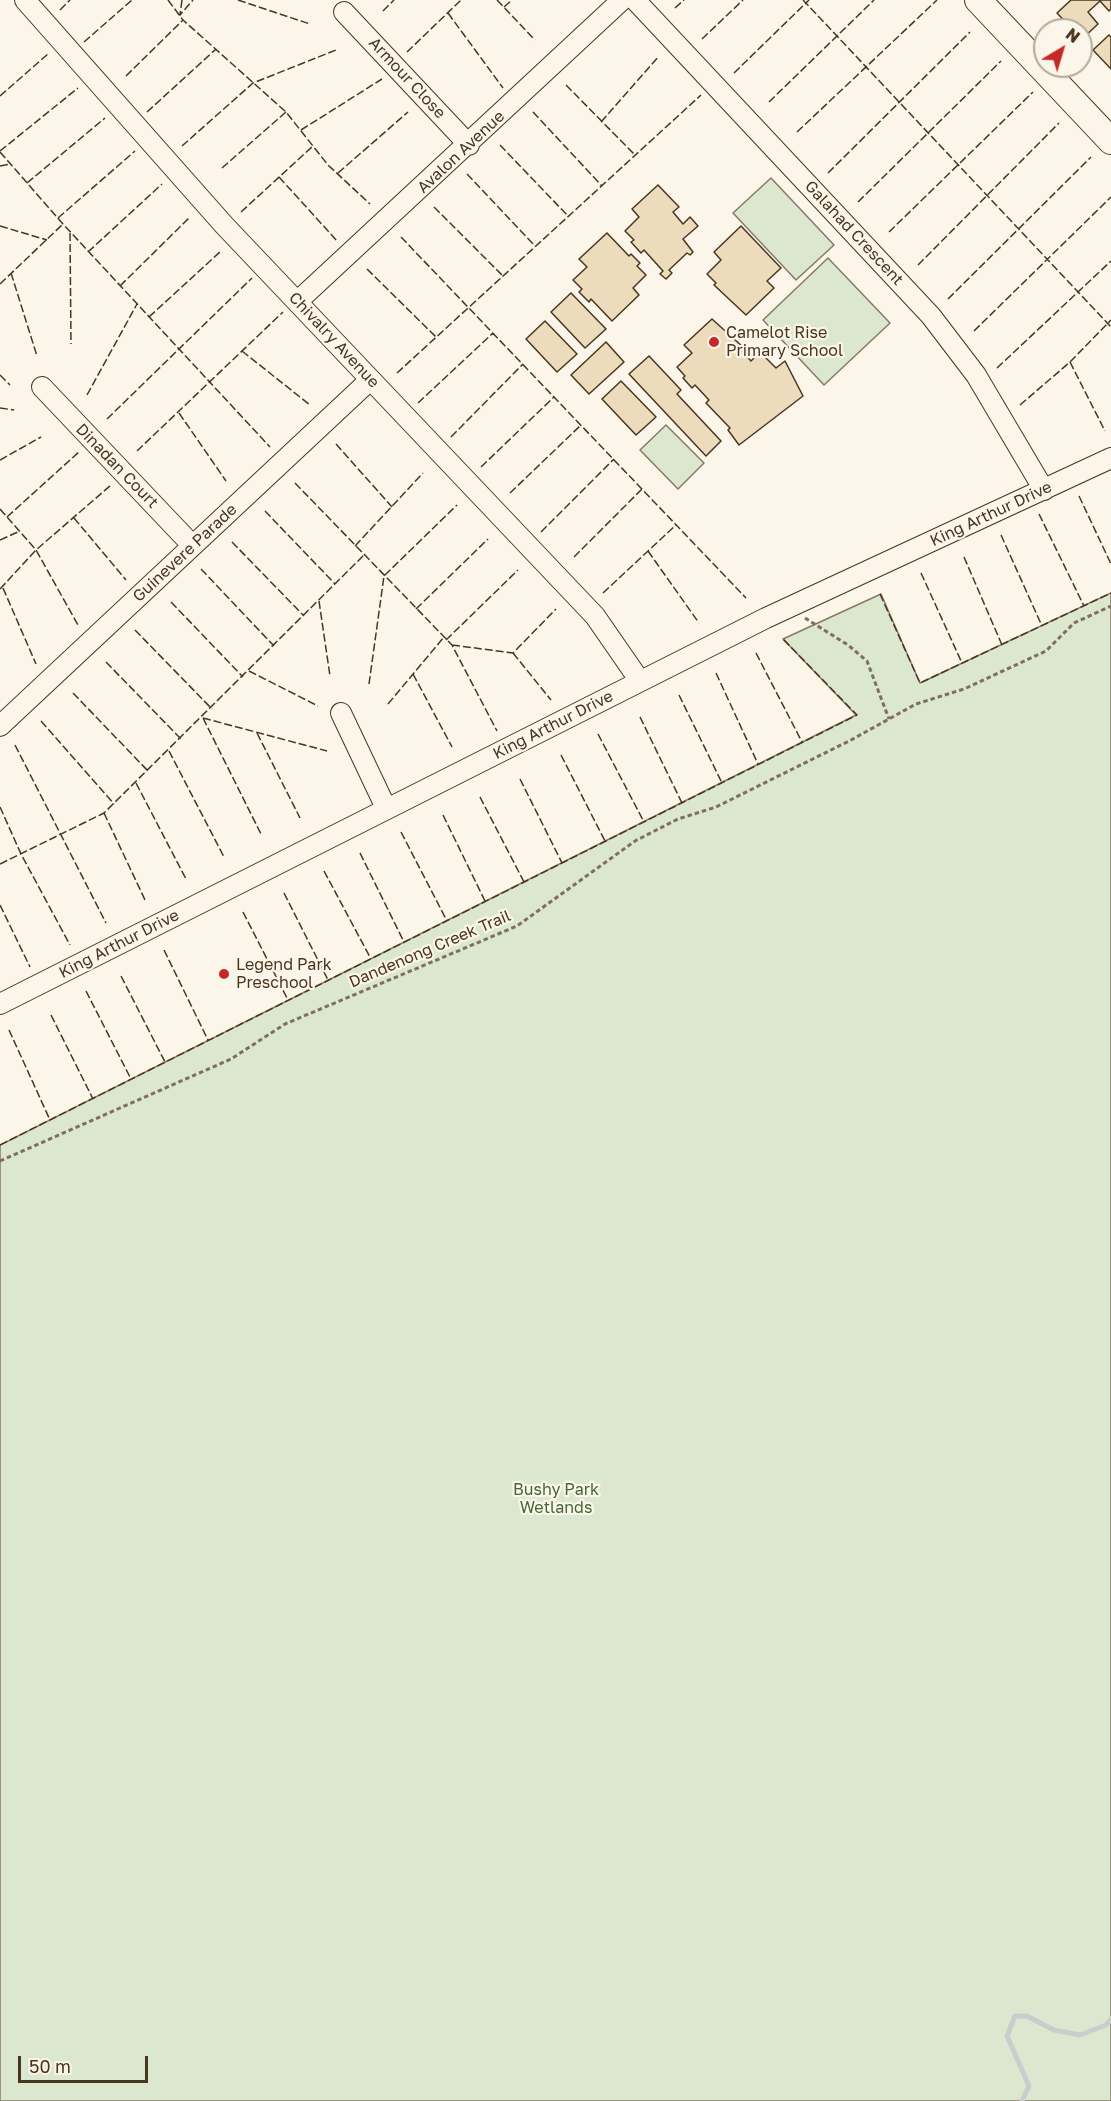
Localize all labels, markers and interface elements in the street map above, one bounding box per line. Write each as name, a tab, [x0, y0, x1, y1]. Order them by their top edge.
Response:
north arrow	[1033, 18, 1093, 78]
text: N	[1062, 24, 1084, 47]
street label: Armour Close	[365, 33, 449, 123]
street label: Avalon Avenue	[413, 107, 509, 197]
street label: Galahad Crescent	[801, 177, 907, 289]
street label: Chivalry Avenue	[285, 288, 383, 392]
place label: Camelot Rise Primary School	[726, 323, 843, 361]
marker: Camelot Rise Primary School	[707, 335, 721, 349]
street label: Dinadan Court	[72, 420, 162, 512]
street label: King Arthur Drive	[927, 477, 1055, 551]
street label: Guinevere Parade	[129, 500, 241, 606]
street label: King Arthur Drive	[490, 686, 616, 764]
street label: King Arthur Drive	[56, 905, 182, 983]
street label: Dandenong Creek Trail	[346, 906, 514, 992]
place label: Legend Park Preschool	[236, 955, 332, 993]
marker: Legend Park Preschool	[217, 967, 231, 981]
park label: Bushy Park Wetlands	[513, 1480, 599, 1518]
scale bar	[21, 2044, 152, 2082]
text: 50 m	[29, 2055, 71, 2077]

